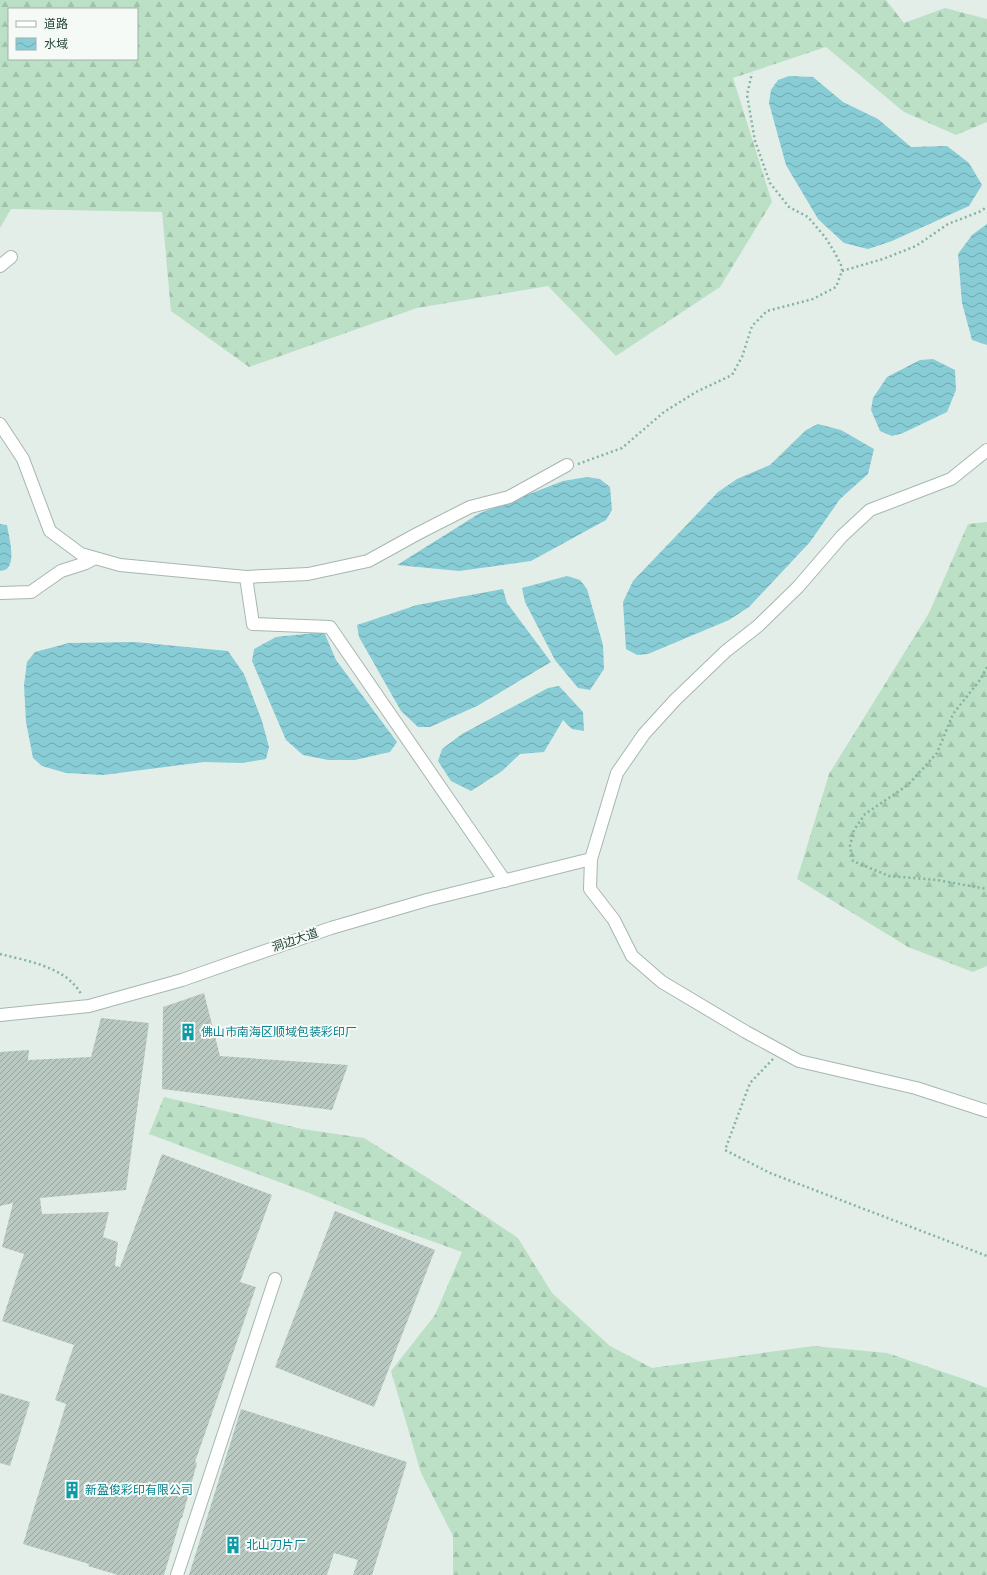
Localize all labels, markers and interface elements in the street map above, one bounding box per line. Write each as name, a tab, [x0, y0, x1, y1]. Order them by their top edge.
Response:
legend	[8, 8, 138, 60]
text: 道路	[44, 17, 68, 31]
text: 水域	[44, 37, 68, 51]
street label: 洞边大道	[270, 926, 320, 954]
building icon: 佛山市南海区顺域包装彩印厂	[178, 1022, 198, 1042]
place label: 佛山市南海区顺域包装彩印厂	[201, 1025, 357, 1039]
building icon: 新盈俊彩印有限公司	[62, 1480, 82, 1500]
place label: 新盈俊彩印有限公司	[85, 1483, 193, 1497]
building icon: 北山刀片厂	[223, 1535, 243, 1555]
place label: 北山刀片厂	[246, 1538, 306, 1552]

